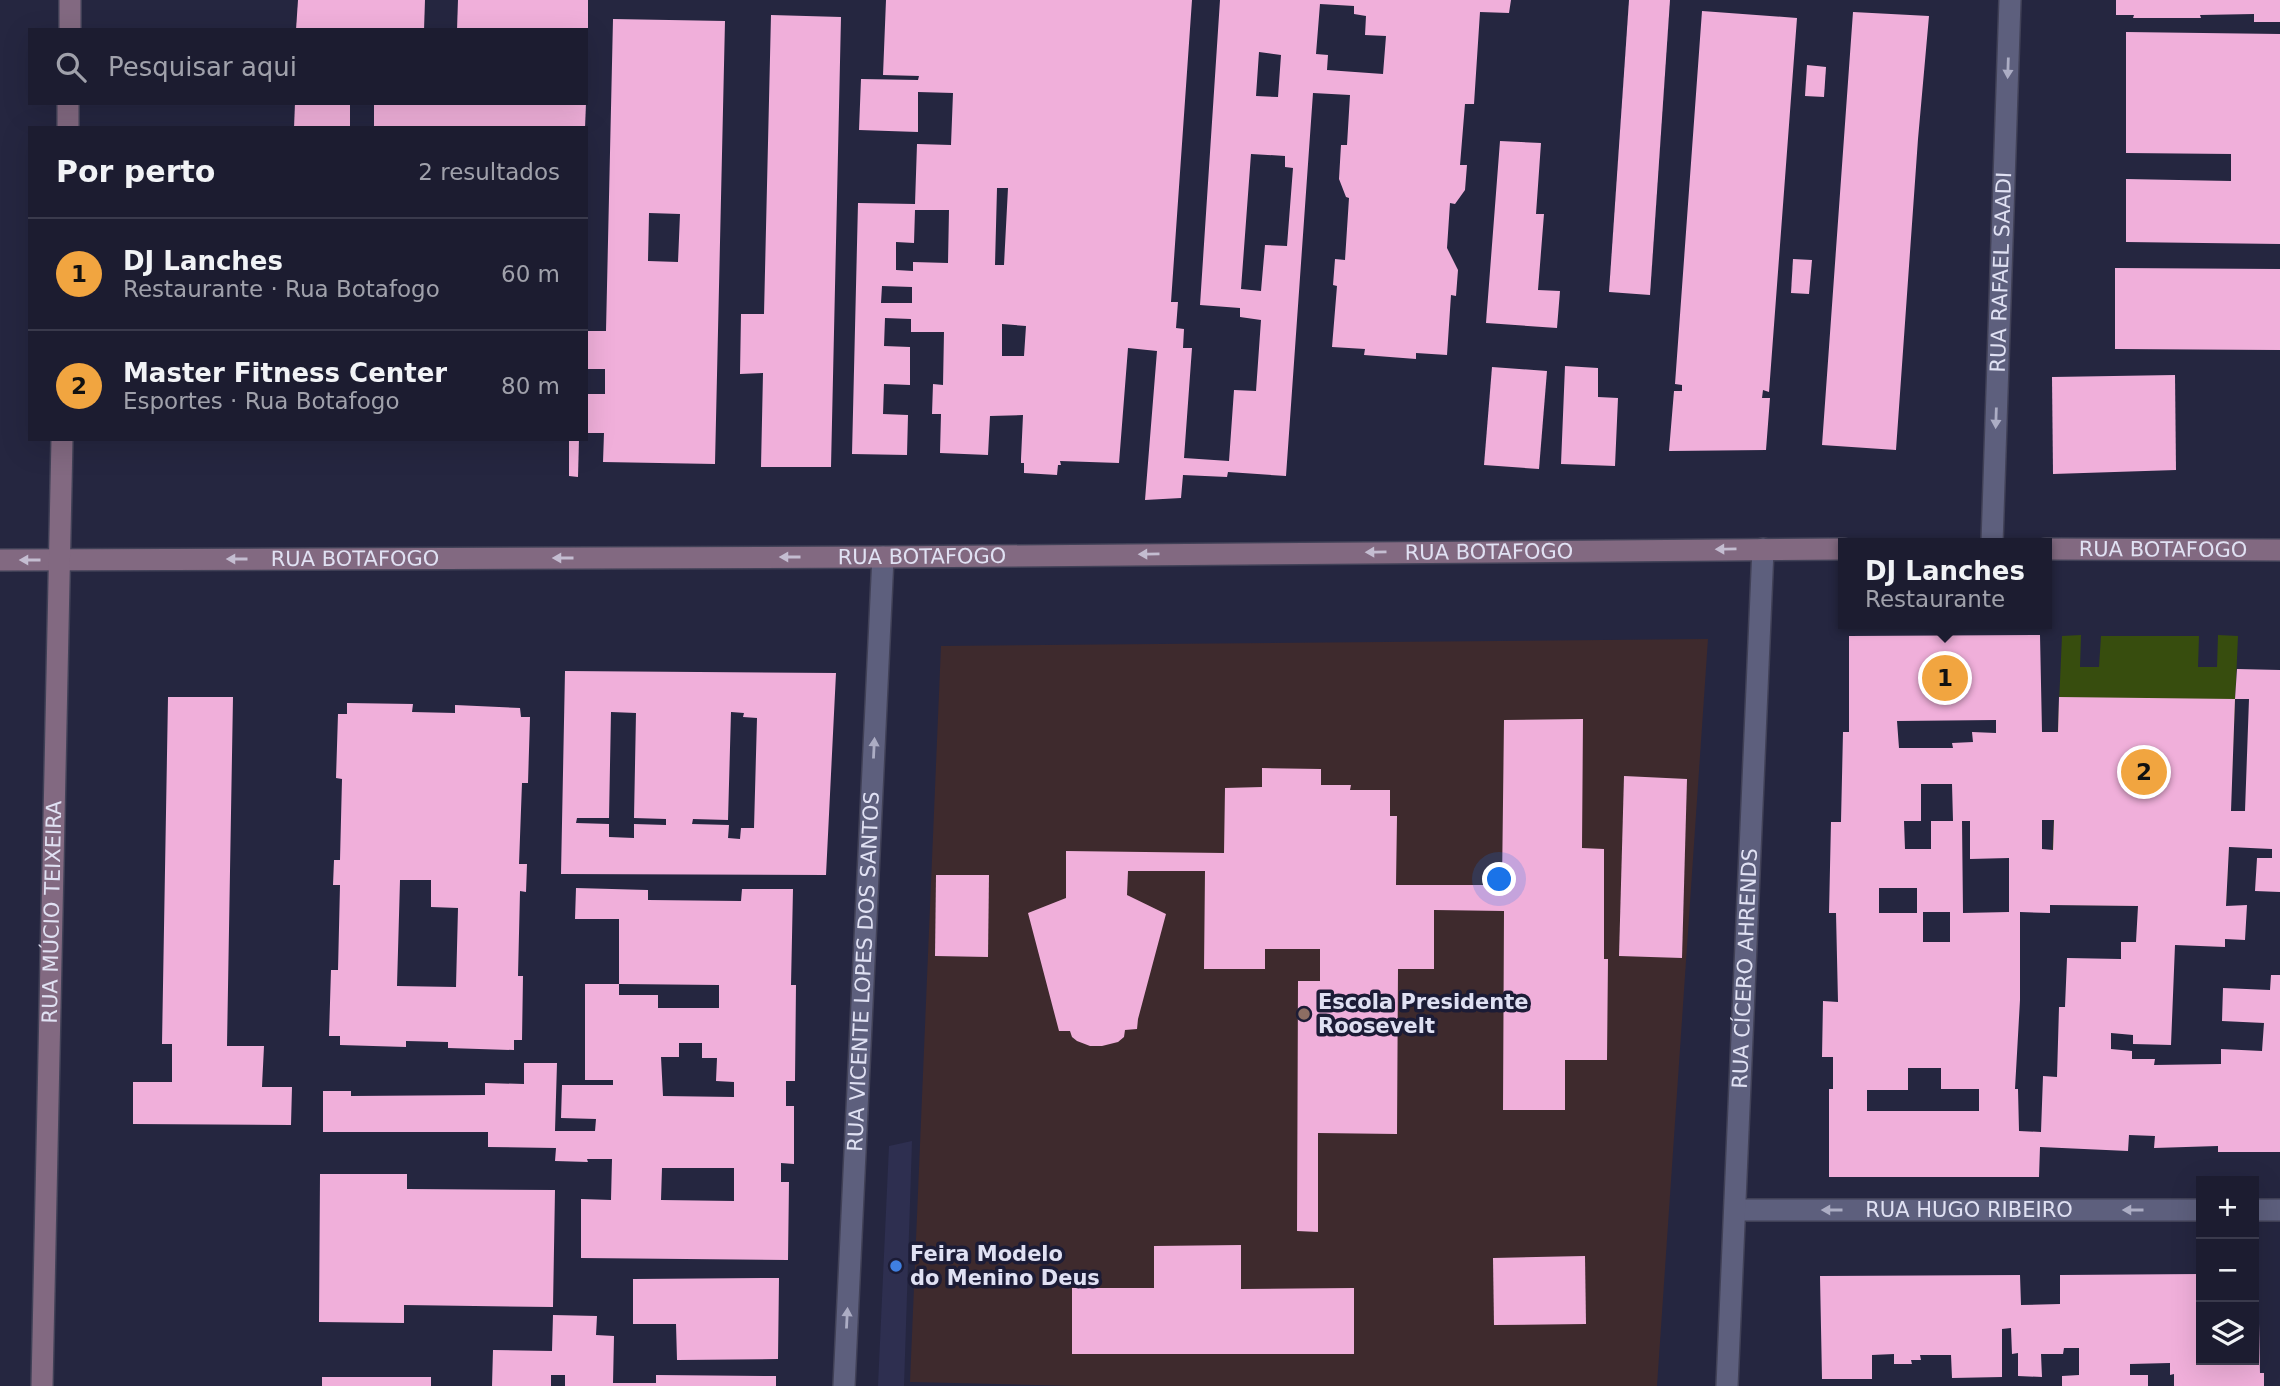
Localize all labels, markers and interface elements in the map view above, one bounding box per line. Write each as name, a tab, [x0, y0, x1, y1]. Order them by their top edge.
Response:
search box	[28, 28, 588, 105]
icon: search	[52, 48, 90, 86]
text: Pesquisar aqui	[108, 52, 297, 82]
one-way arrow	[2002, 57, 2013, 79]
text: Por perto	[56, 154, 215, 189]
text: 2 resultados	[418, 159, 560, 185]
street label: RUA RAFAEL SAADI	[1986, 171, 2016, 373]
text: DJ Lanches	[123, 246, 283, 276]
text: 1	[71, 261, 87, 287]
text: 60 m	[501, 261, 560, 287]
text: Restaurante · Rua Botafogo	[123, 276, 440, 302]
text: Master Fitness Center	[123, 358, 447, 388]
text: 2	[71, 373, 87, 399]
text: 80 m	[501, 373, 560, 399]
text: Esportes · Rua Botafogo	[123, 388, 399, 414]
one-way arrow	[1991, 407, 2002, 429]
street label: RUA BOTAFOGO	[2079, 537, 2247, 562]
popup	[1838, 538, 2052, 629]
street label: RUA BOTAFOGO	[1405, 539, 1573, 565]
one-way arrow	[1715, 543, 1737, 555]
street label: RUA BOTAFOGO	[838, 544, 1006, 569]
street label: RUA BOTAFOGO	[271, 547, 439, 571]
one-way arrow	[1365, 547, 1387, 558]
one-way arrow	[1138, 549, 1160, 560]
one-way arrow	[779, 551, 801, 563]
one-way arrow	[552, 552, 574, 564]
one-way arrow	[226, 553, 248, 565]
one-way arrow	[19, 554, 41, 566]
text: DJ Lanches	[1865, 556, 2025, 586]
text: Restaurante	[1865, 586, 2005, 612]
pin: 1	[1922, 652, 1968, 704]
one-way arrow	[869, 737, 880, 759]
pin: 2	[2121, 746, 2167, 798]
street label: RUA VICENTE LOPES DOS SANTOS	[843, 791, 884, 1152]
street label: RUA MÚCIO TEIXEIRA	[38, 800, 66, 1024]
street label: RUA CÍCERO AHRENDS	[1728, 848, 1762, 1089]
your location	[1482, 862, 1516, 896]
place label: Escola Presidente Roosevelt	[1318, 990, 1529, 1038]
marker: Escola Presidente Roosevelt	[1296, 1006, 1312, 1022]
map controls	[2196, 1176, 2259, 1365]
button: +	[2196, 1176, 2259, 1239]
street label: RUA HUGO RIBEIRO	[1865, 1198, 2073, 1222]
one-way arrow	[1821, 1204, 1843, 1216]
one-way arrow	[2122, 1204, 2144, 1216]
button: −	[2196, 1239, 2259, 1302]
place label: Feira Modelo do Menino Deus	[910, 1242, 1100, 1290]
marker: Feira Modelo do Menino Deus	[888, 1258, 904, 1274]
button: layers	[2196, 1302, 2259, 1365]
one-way arrow	[842, 1307, 853, 1329]

